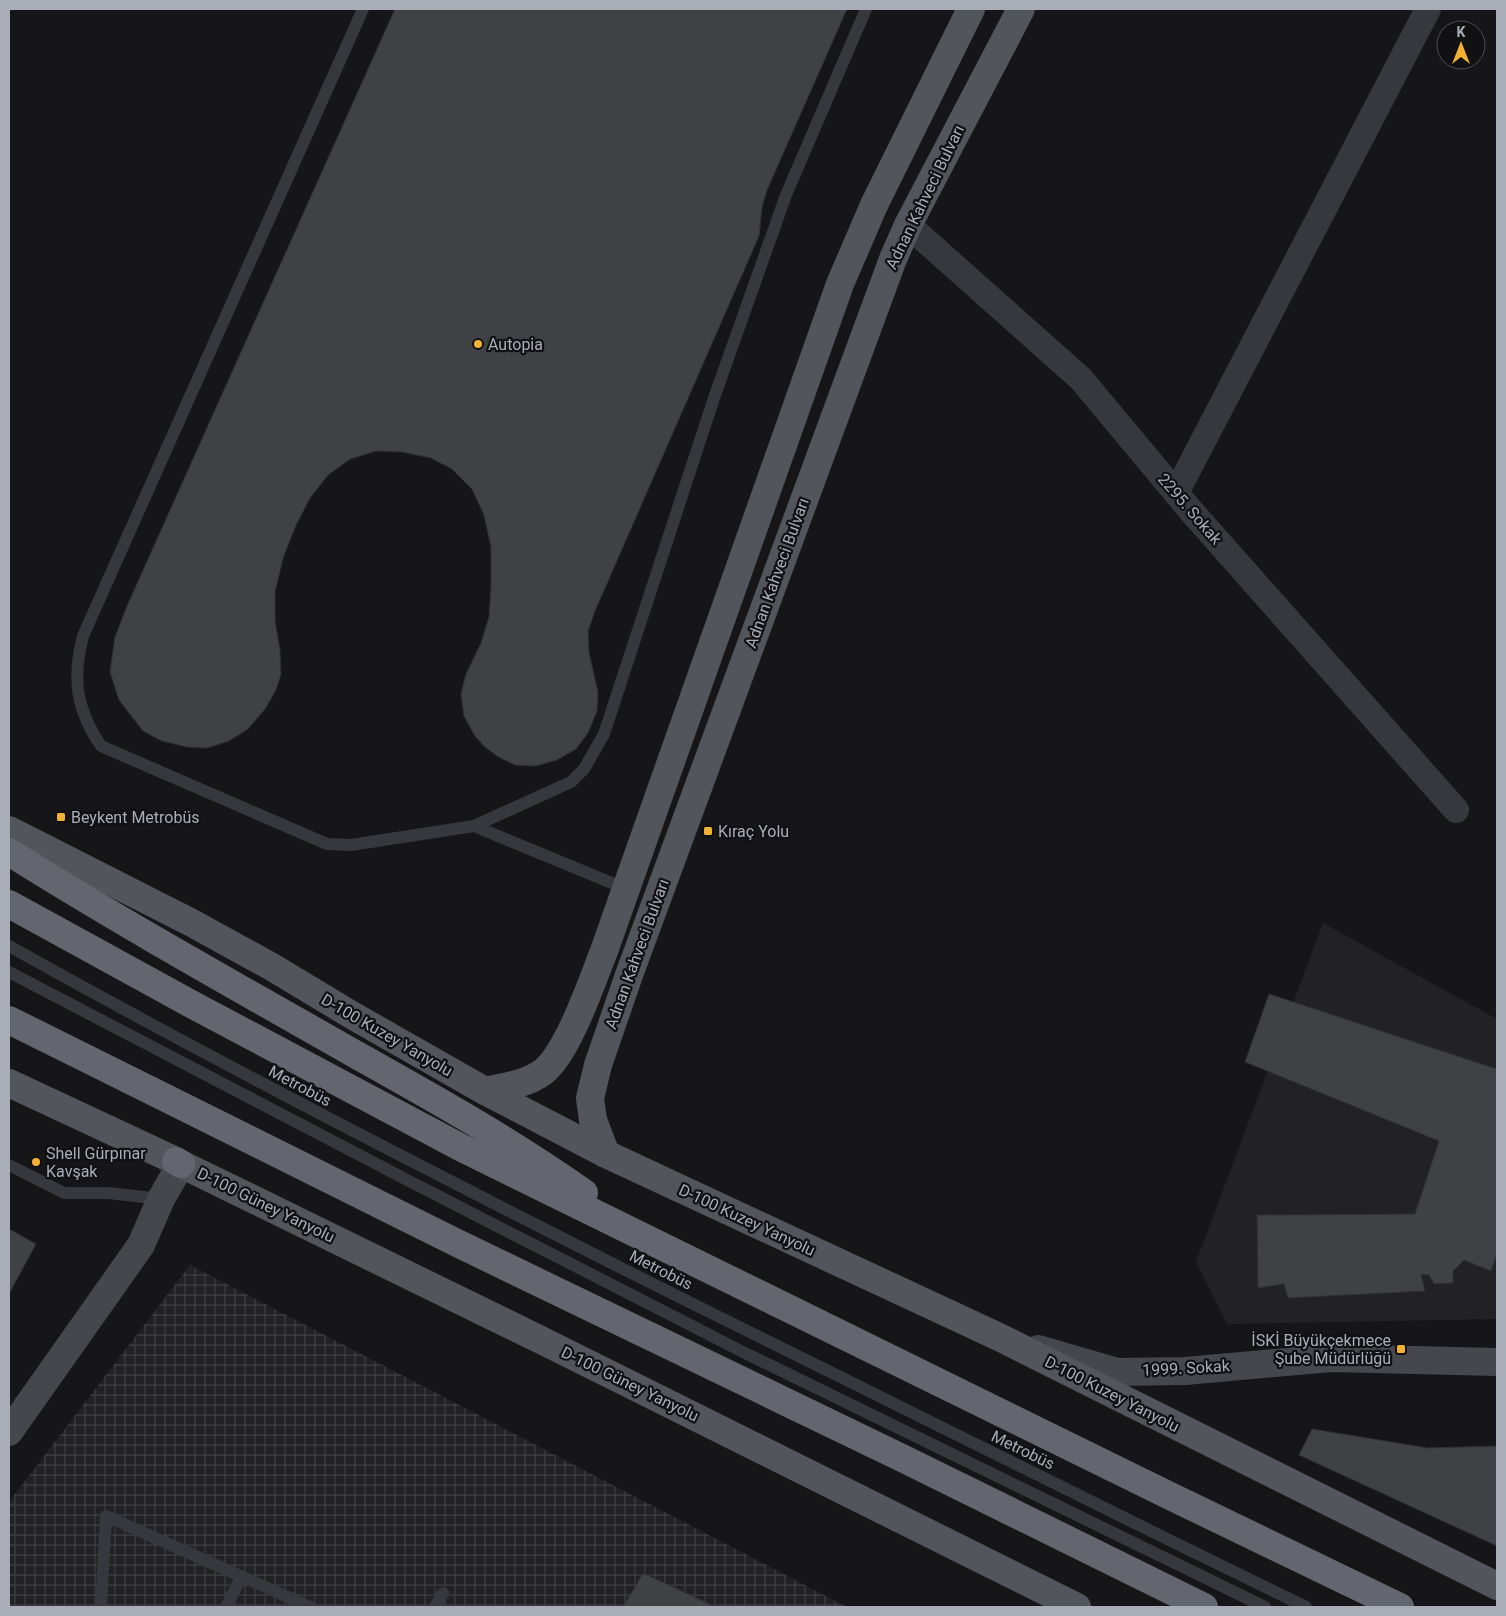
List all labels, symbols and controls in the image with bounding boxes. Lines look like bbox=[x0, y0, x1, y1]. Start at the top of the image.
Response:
north arrow bbox=[1436, 20, 1486, 70]
text: K bbox=[1457, 24, 1466, 40]
street label: Adnan Kahveci Bulvarı bbox=[882, 122, 968, 272]
place label: Autopia bbox=[488, 335, 543, 354]
marker: Autopia bbox=[472, 338, 484, 350]
street label: 2295. Sokak bbox=[1154, 470, 1227, 549]
street label: Adnan Kahveci Bulvarı bbox=[741, 495, 813, 651]
place label: Beykent Metrobüs bbox=[71, 808, 200, 827]
marker: Beykent Metrobüs bbox=[55, 811, 67, 823]
place label: Kıraç Yolu bbox=[718, 822, 789, 841]
marker: Kıraç Yolu bbox=[702, 825, 714, 837]
street label: Adnan Kahveci Bulvarı bbox=[601, 876, 673, 1032]
street label: D-100 Kuzey Yanyolu bbox=[318, 990, 456, 1080]
street label: Metrobüs bbox=[265, 1062, 335, 1110]
place label: Shell Gürpınar Kavşak bbox=[46, 1144, 146, 1181]
marker: Shell Gürpınar Kavşak bbox=[30, 1156, 42, 1168]
street label: D-100 Güney Yanyolu bbox=[194, 1164, 338, 1246]
street label: D-100 Kuzey Yanyolu bbox=[676, 1180, 818, 1260]
street label: Metrobüs bbox=[626, 1246, 696, 1294]
place label: İSKİ Büyükçekmece Şube Müdürlüğü bbox=[1251, 1331, 1391, 1368]
street label: D-100 Güney Yanyolu bbox=[558, 1343, 702, 1425]
marker: İSKİ Büyükçekmece Şube Müdürlüğü bbox=[1395, 1343, 1407, 1355]
street label: D-100 Kuzey Yanyolu bbox=[1042, 1352, 1182, 1436]
street label: 1999. Sokak bbox=[1142, 1356, 1231, 1380]
street label: Metrobüs bbox=[988, 1427, 1058, 1473]

